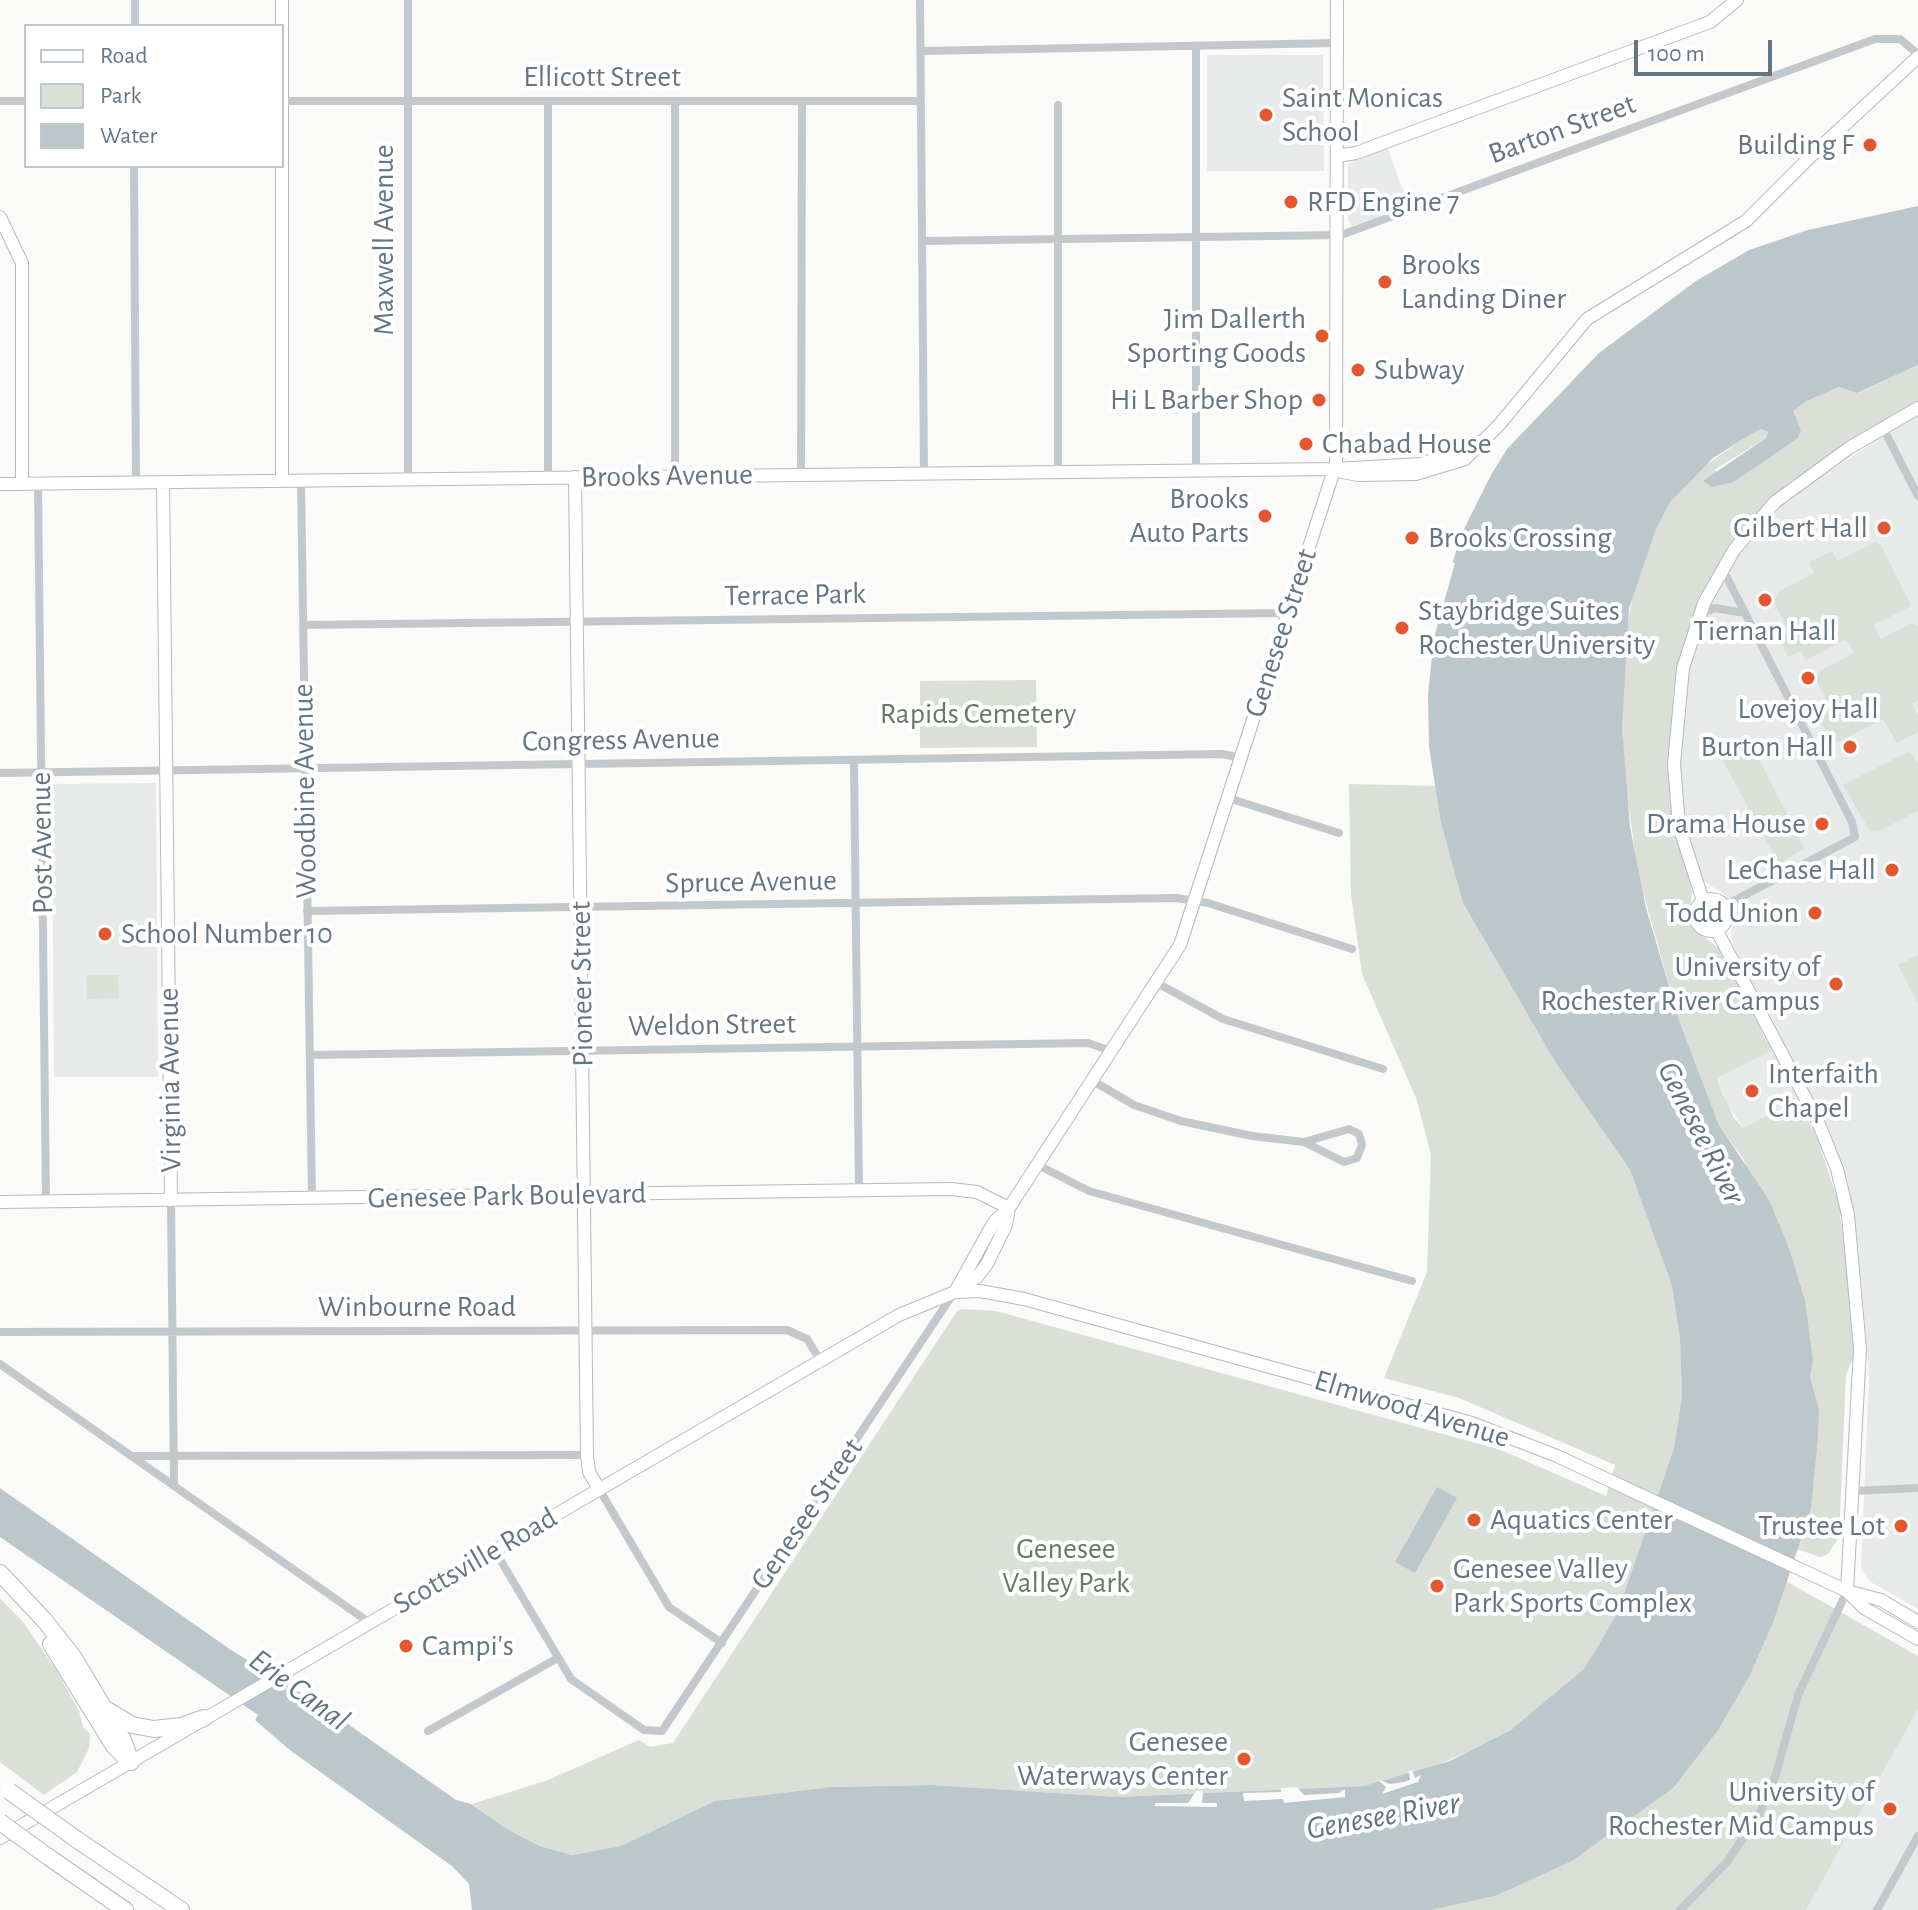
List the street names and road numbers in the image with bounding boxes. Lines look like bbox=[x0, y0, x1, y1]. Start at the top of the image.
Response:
street label: Ellicott Street bbox=[523, 59, 681, 95]
street label: Barton Street bbox=[1483, 86, 1641, 172]
street label: Maxwell Avenue bbox=[366, 144, 402, 336]
street label: Brooks Avenue bbox=[581, 457, 753, 495]
street label: Genesee Street bbox=[1237, 544, 1325, 722]
street label: Terrace Park bbox=[724, 576, 866, 614]
street label: Woodbine Avenue bbox=[285, 683, 325, 899]
street label: Congress Avenue bbox=[522, 720, 720, 760]
street label: Post Avenue bbox=[23, 772, 61, 914]
street label: Spruce Avenue bbox=[665, 863, 837, 901]
street label: Pioneer Street bbox=[563, 901, 601, 1067]
street label: Virginia Avenue bbox=[150, 987, 190, 1173]
street label: Weldon Street bbox=[628, 1006, 796, 1044]
street label: Genesee Park Boulevard bbox=[367, 1176, 647, 1216]
street label: Winbourne Road bbox=[318, 1289, 516, 1325]
street label: Elmwood Avenue bbox=[1310, 1362, 1514, 1456]
street label: Genesee Street bbox=[743, 1431, 871, 1597]
street label: Scottsville Road bbox=[387, 1500, 563, 1622]

